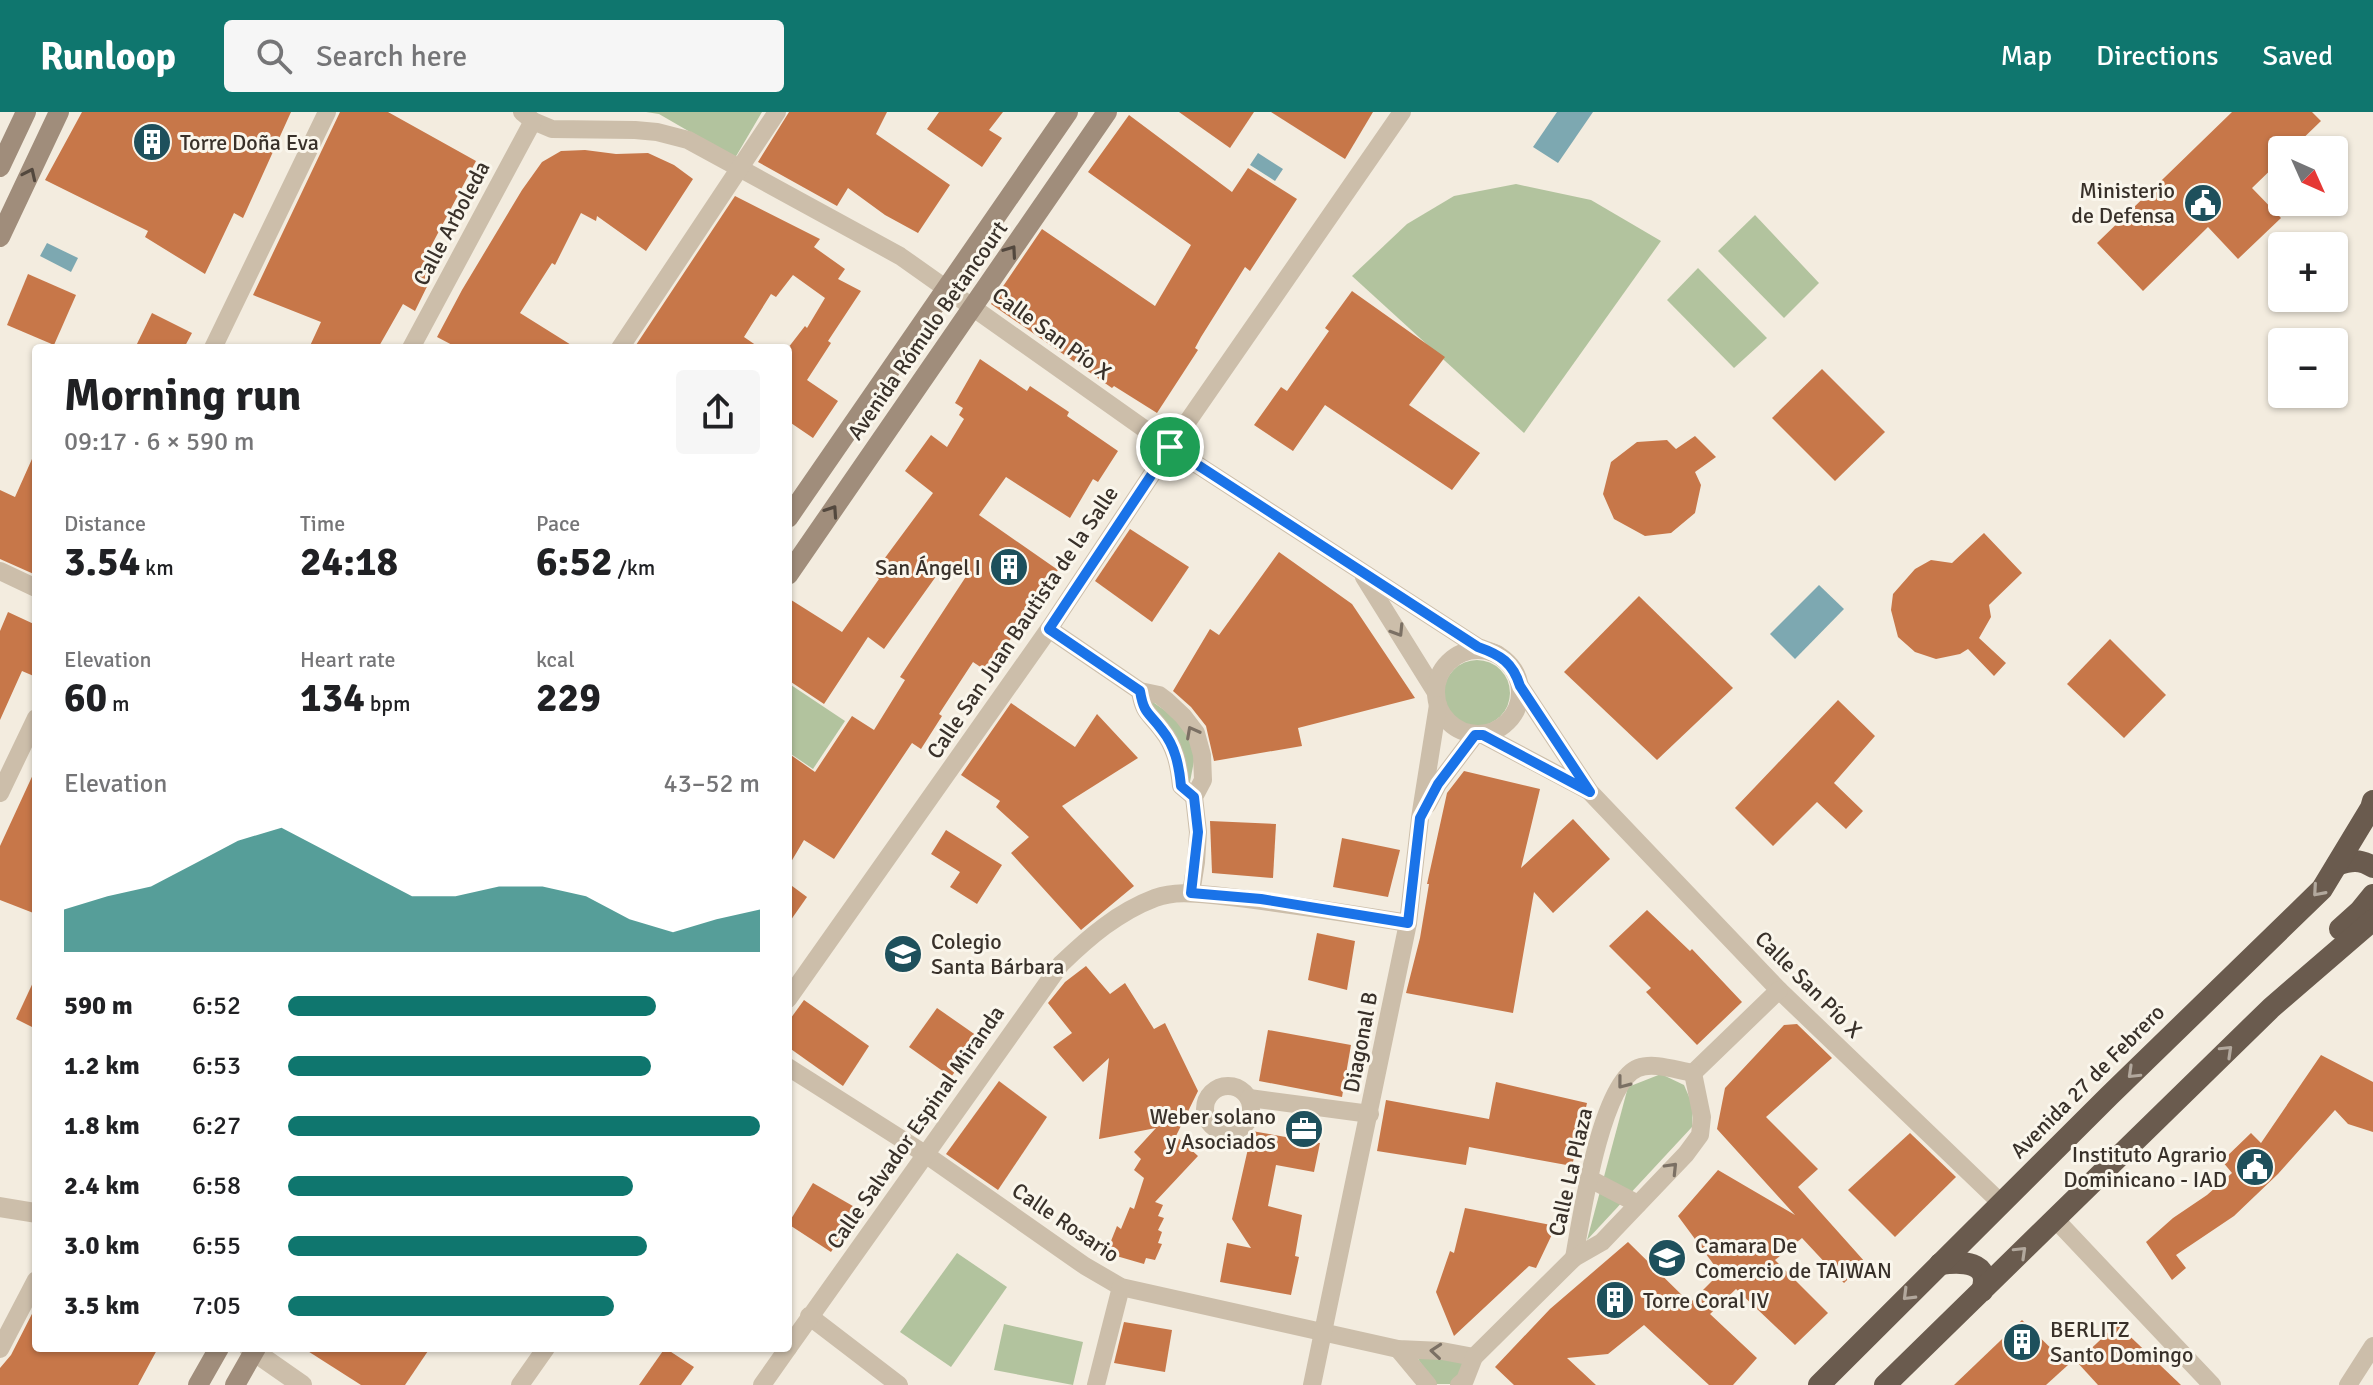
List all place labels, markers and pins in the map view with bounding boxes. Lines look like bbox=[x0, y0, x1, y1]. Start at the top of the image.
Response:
building icon: Torre Doña Eva bbox=[131, 121, 173, 163]
place label: Torre Doña Eva bbox=[180, 129, 319, 156]
place label: Ministerio de Defensa bbox=[2071, 177, 2175, 229]
public building icon: Ministerio de Defensa bbox=[2182, 182, 2224, 224]
pin bbox=[1136, 413, 1204, 481]
building icon: San Ángel I bbox=[988, 546, 1030, 588]
place label: San Ángel I bbox=[875, 554, 981, 581]
place label: Colegio Santa Bárbara bbox=[931, 928, 1064, 980]
school or university icon: Colegio Santa Bárbara bbox=[882, 933, 924, 975]
place label: Weber solano y Asociados bbox=[1149, 1103, 1276, 1155]
office icon: Weber solano y Asociados bbox=[1283, 1108, 1325, 1150]
place label: Instituto Agrario Dominicano - IAD bbox=[2063, 1141, 2227, 1193]
public building icon: Instituto Agrario Dominicano - IAD bbox=[2234, 1146, 2276, 1188]
place label: Camara De Comercio de TAIWAN bbox=[1695, 1232, 1892, 1284]
school or university icon: Camara De Comercio de TAIWAN bbox=[1646, 1237, 1688, 1279]
building icon: Torre Coral IV bbox=[1594, 1279, 1636, 1321]
place label: Torre Coral IV bbox=[1643, 1287, 1769, 1314]
place label: BERLITZ Santo Domingo bbox=[2050, 1316, 2193, 1368]
building icon: BERLITZ Santo Domingo bbox=[2001, 1321, 2043, 1363]

